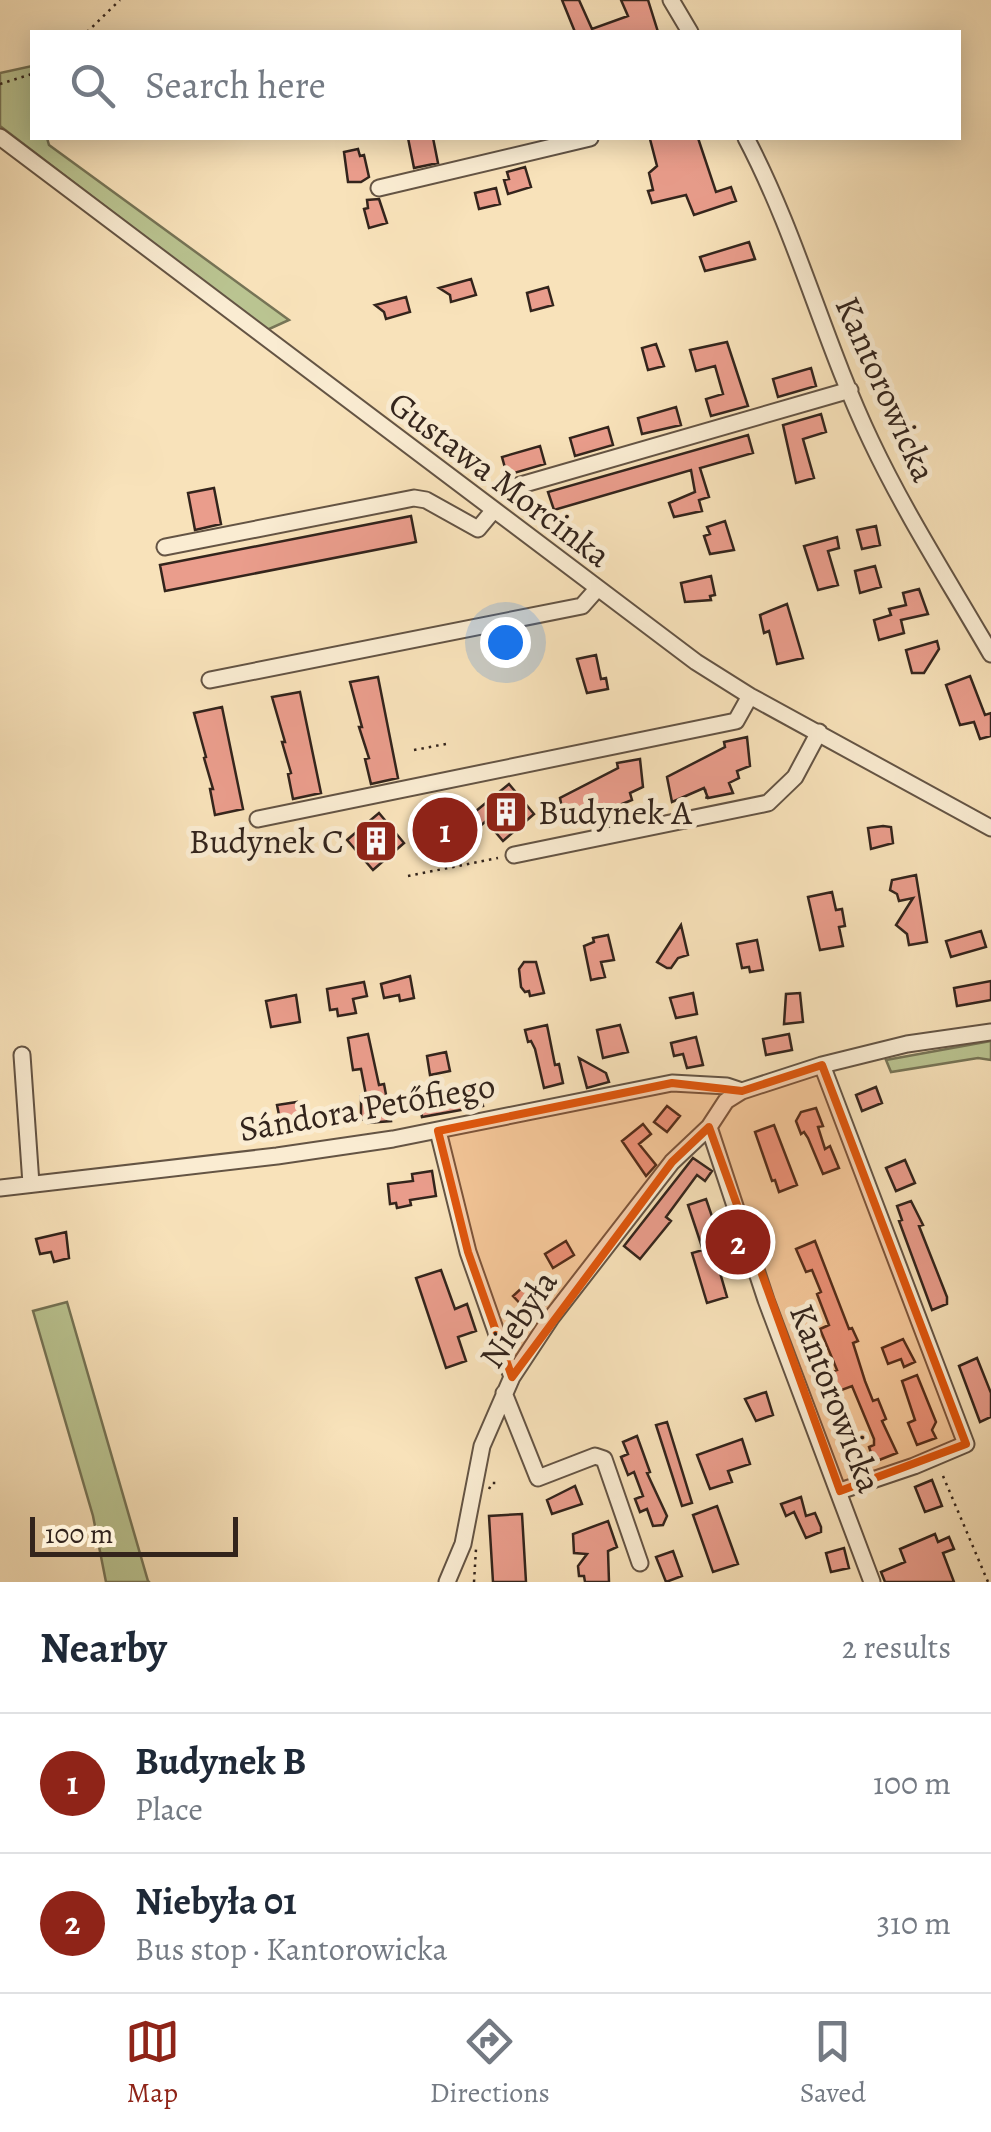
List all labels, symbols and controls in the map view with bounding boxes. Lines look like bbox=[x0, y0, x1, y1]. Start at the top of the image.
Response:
search box bbox=[30, 30, 961, 140]
icon: search bbox=[65, 58, 120, 113]
text: Search here bbox=[145, 59, 326, 111]
street label: Kantorowicka bbox=[824, 289, 949, 490]
street label: Gustawa Morcinka bbox=[379, 380, 621, 579]
your location bbox=[480, 617, 531, 668]
place label: Budynek A bbox=[538, 788, 692, 836]
building icon: Budynek A bbox=[483, 789, 529, 835]
pin: 1 bbox=[412, 792, 478, 868]
place label: Budynek C bbox=[189, 817, 344, 865]
building icon: Budynek C bbox=[353, 818, 399, 864]
street label: Sándora Petőfiego bbox=[235, 1061, 499, 1153]
pin: 2 bbox=[706, 1204, 770, 1280]
street label: Niebyła bbox=[468, 1260, 569, 1378]
street label: Kantorowicka bbox=[778, 1297, 894, 1500]
scale bar bbox=[30, 1512, 238, 1556]
text: 100 m bbox=[45, 1515, 113, 1553]
text: Nearby bbox=[40, 1619, 167, 1676]
text: 2 results bbox=[842, 1625, 951, 1669]
text: Budynek B bbox=[135, 1735, 306, 1787]
text: 1 bbox=[67, 1761, 78, 1805]
text: 100 m bbox=[873, 1761, 951, 1805]
text: Place bbox=[135, 1787, 203, 1831]
text: Niebyła 01 bbox=[135, 1875, 297, 1927]
text: 2 bbox=[65, 1901, 80, 1945]
text: 310 m bbox=[877, 1901, 951, 1945]
text: Bus stop · Kantorowicka bbox=[135, 1927, 447, 1971]
tab: Map bbox=[125, 2014, 180, 2112]
tab: Directions bbox=[430, 2014, 550, 2112]
tab: Saved bbox=[800, 2014, 866, 2112]

